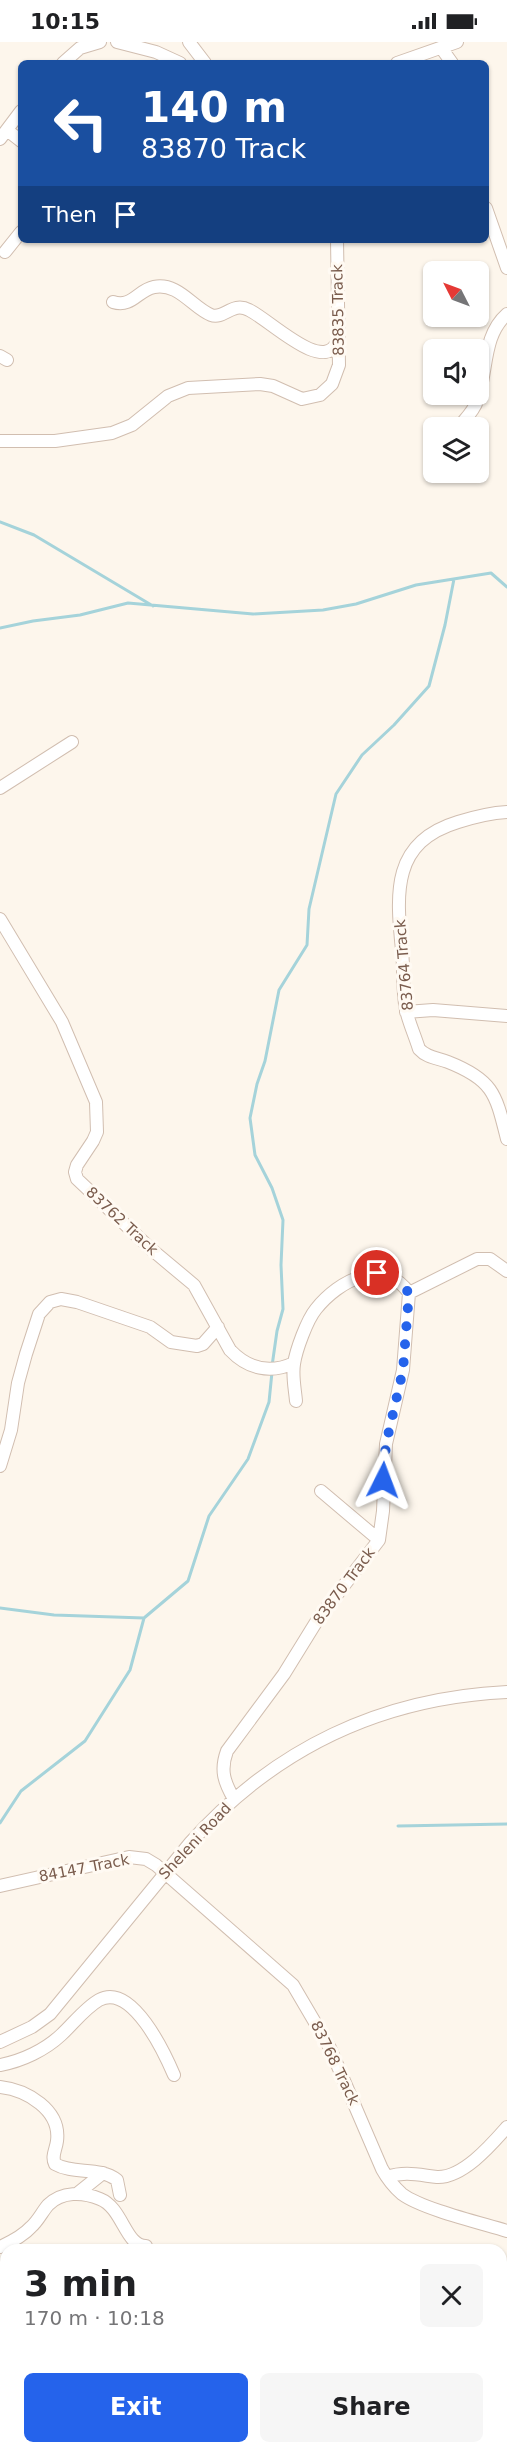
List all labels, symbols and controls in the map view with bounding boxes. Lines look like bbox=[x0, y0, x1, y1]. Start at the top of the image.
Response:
text: 10:15 bbox=[30, 9, 100, 34]
text: 140 m bbox=[141, 83, 287, 132]
icon: left bbox=[42, 84, 120, 162]
text: 83870 Track bbox=[141, 133, 306, 164]
icon: arrive bbox=[109, 198, 142, 231]
text: Then bbox=[42, 202, 97, 227]
north arrow bbox=[423, 261, 489, 327]
map controls bbox=[423, 261, 489, 483]
street label: 83835 Track bbox=[328, 264, 348, 356]
button: sound bbox=[423, 339, 489, 405]
button: layers bbox=[423, 417, 489, 483]
street label: 83764 Track bbox=[391, 918, 417, 1011]
street label: 83762 Track bbox=[82, 1183, 162, 1259]
pin bbox=[351, 1247, 402, 1298]
icon: arrive bbox=[360, 1256, 393, 1289]
position arrow bbox=[351, 1448, 415, 1512]
street label: 83870 Track bbox=[309, 1544, 379, 1628]
street label: Sheleni Road bbox=[155, 1799, 235, 1883]
street label: 84147 Track bbox=[37, 1850, 131, 1886]
street label: 83768 Track bbox=[307, 2018, 363, 2108]
text: 3 min bbox=[24, 2263, 137, 2304]
button: close bbox=[420, 2264, 483, 2327]
text: 170 m · 10:18 bbox=[24, 2306, 165, 2330]
button: Exit bbox=[24, 2373, 248, 2442]
button: Share bbox=[260, 2373, 483, 2442]

